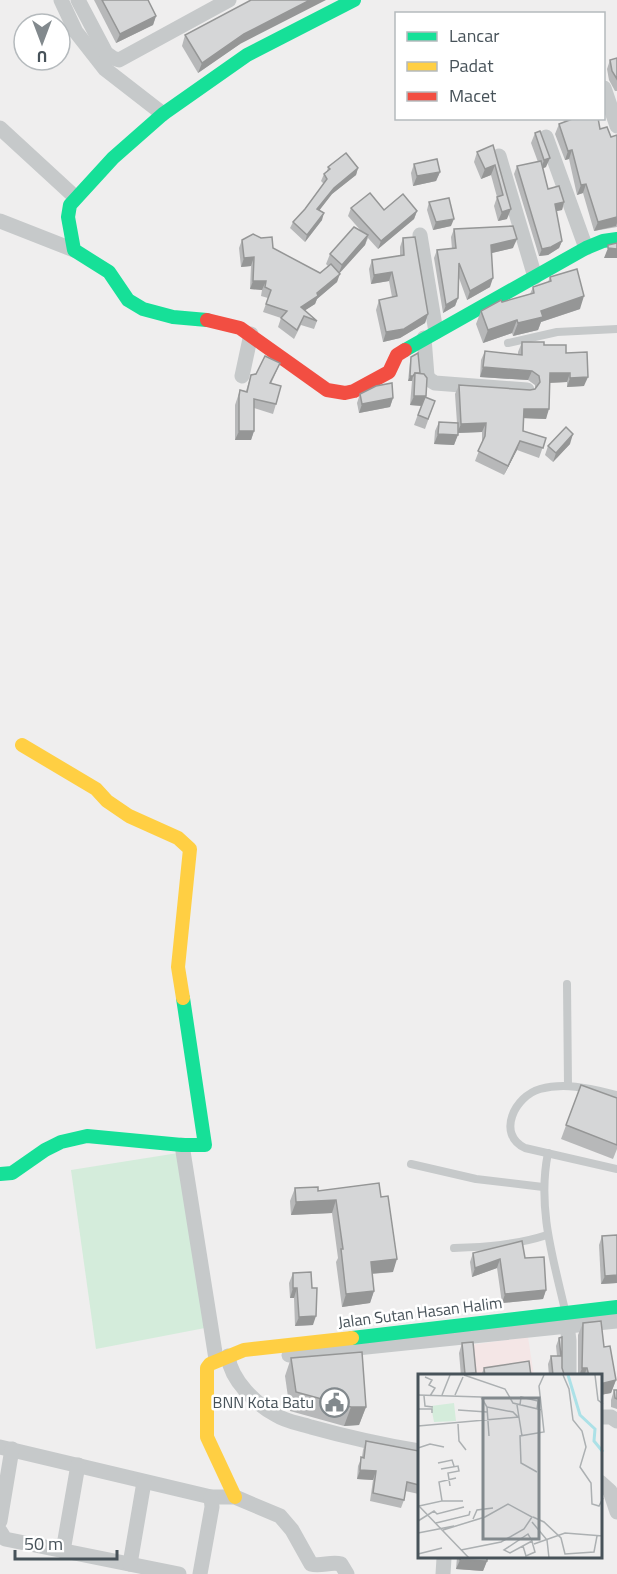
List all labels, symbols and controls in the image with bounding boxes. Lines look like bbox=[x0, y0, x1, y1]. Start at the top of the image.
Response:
north arrow bbox=[12, 12, 72, 72]
legend bbox=[395, 12, 605, 120]
text: Lancar bbox=[449, 22, 499, 49]
text: U bbox=[37, 45, 47, 69]
text: Padat bbox=[449, 52, 494, 79]
text: Macet bbox=[449, 82, 497, 109]
street label: Jalan Sutan Hasan Halim bbox=[337, 1290, 503, 1334]
inset map bbox=[418, 1374, 602, 1559]
public building icon: BNN Kota Batu bbox=[319, 1386, 351, 1418]
place label: BNN Kota Batu bbox=[213, 1390, 314, 1414]
scale bar bbox=[15, 1523, 117, 1561]
text: 50 m bbox=[24, 1530, 63, 1557]

